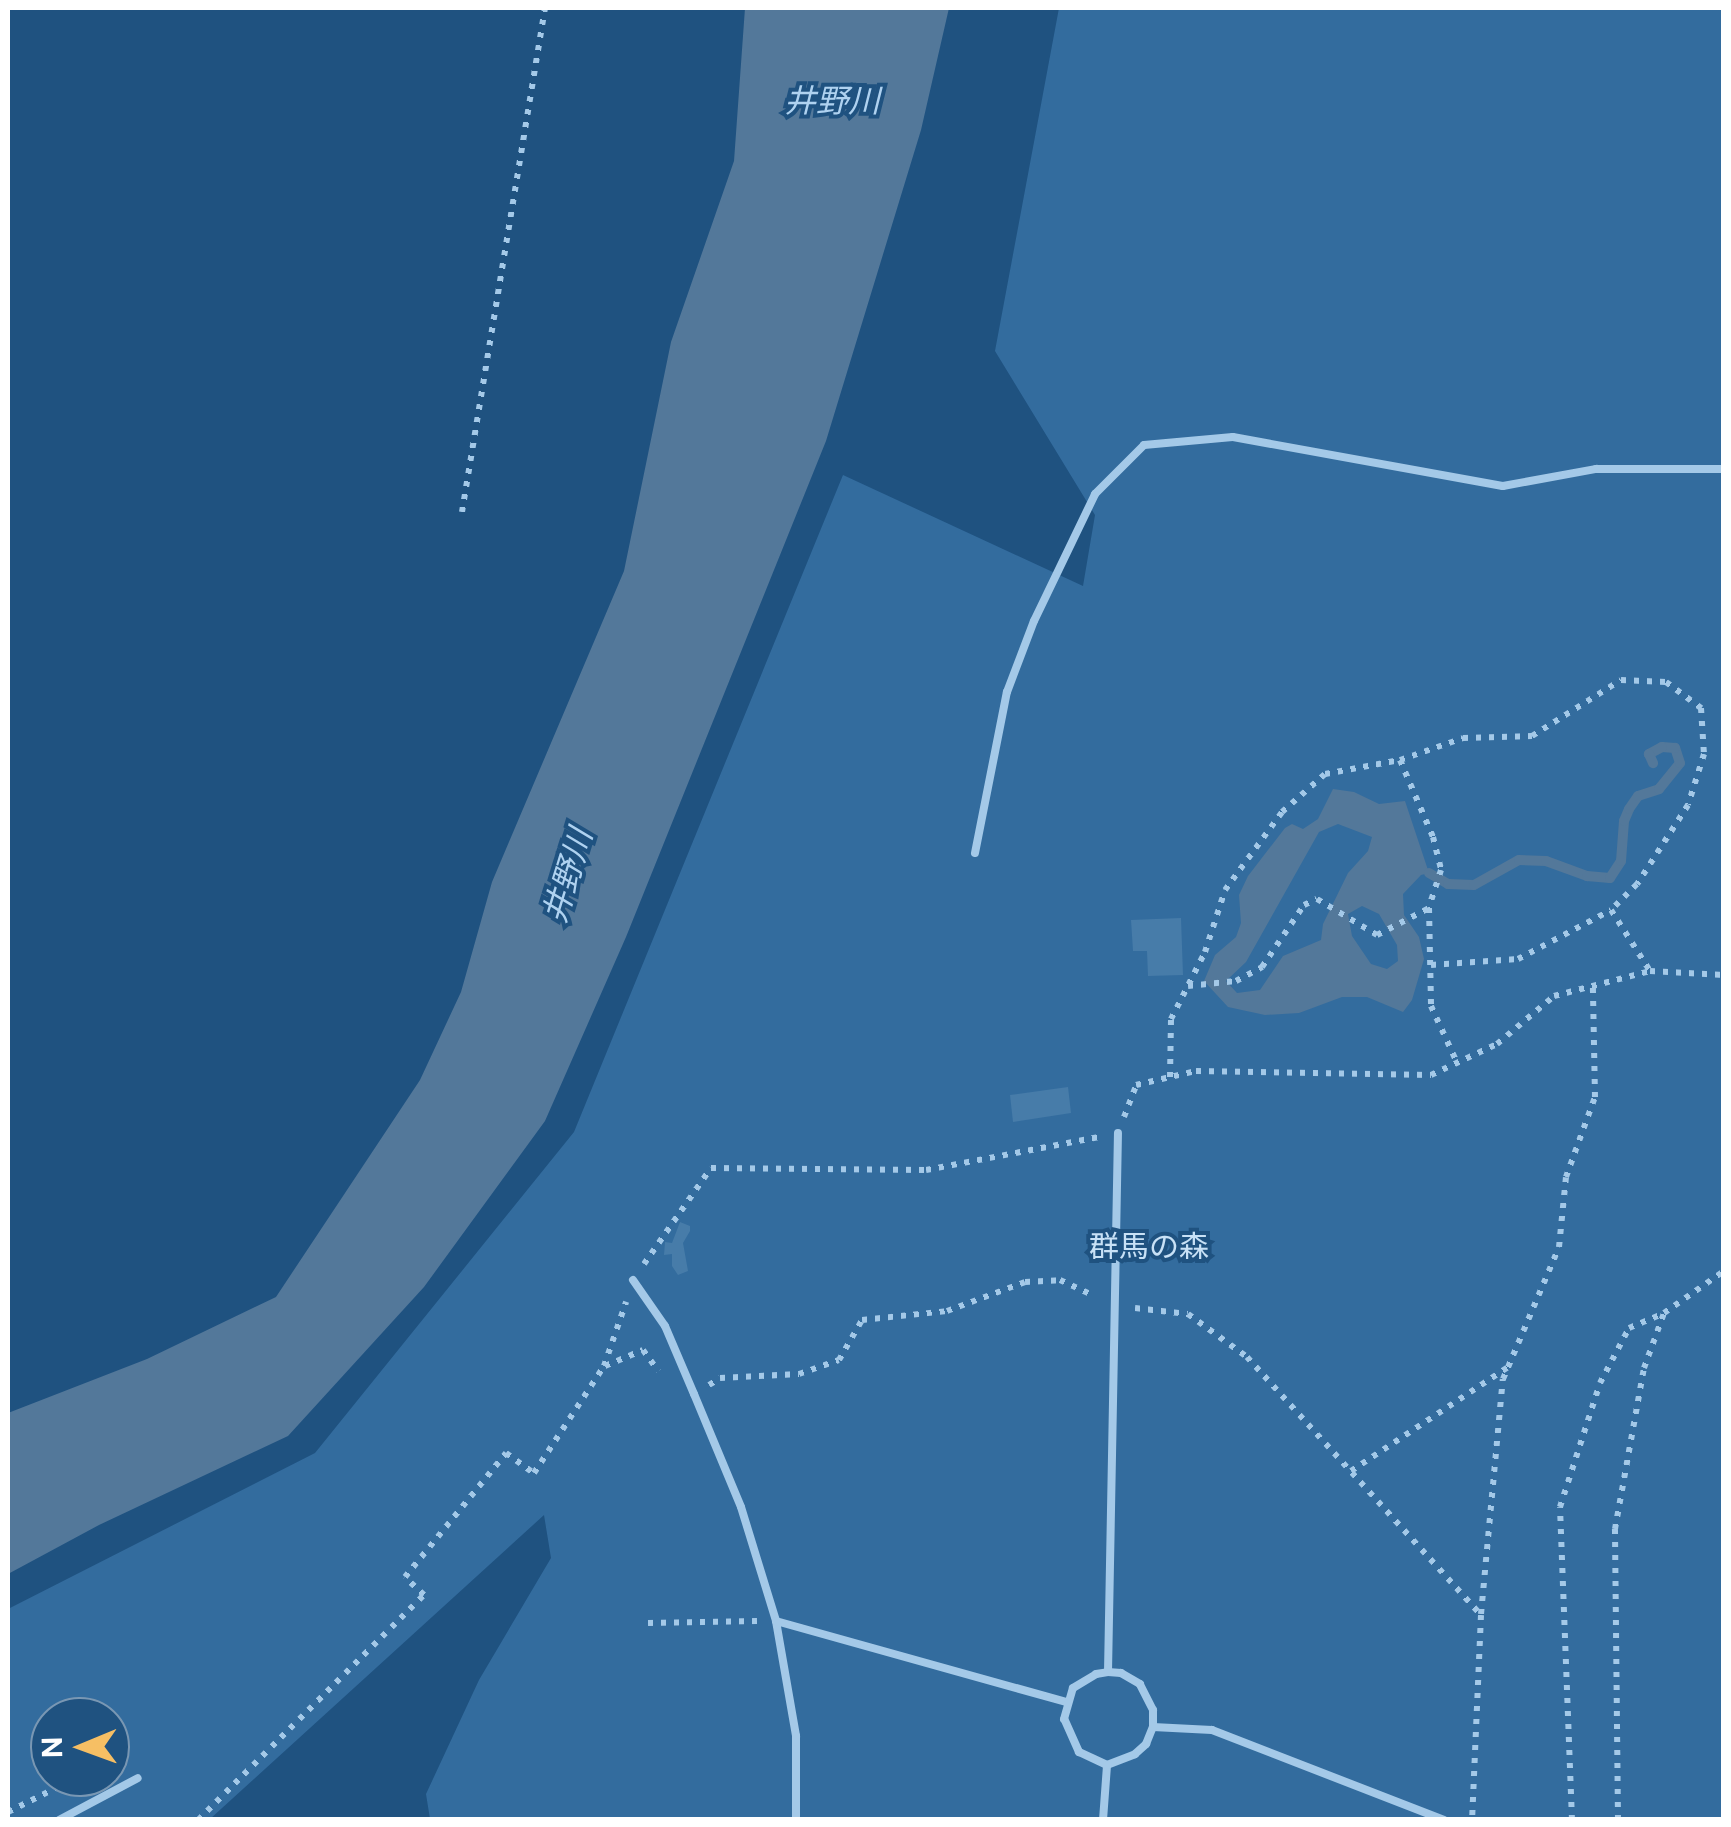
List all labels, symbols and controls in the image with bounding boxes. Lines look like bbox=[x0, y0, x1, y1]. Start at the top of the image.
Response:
water label: 井野川 bbox=[784, 82, 880, 120]
water label: 井野川 bbox=[536, 824, 600, 928]
park label: 群馬の森 bbox=[1089, 1228, 1209, 1264]
north arrow bbox=[30, 1697, 130, 1797]
text: N bbox=[35, 1736, 68, 1759]

